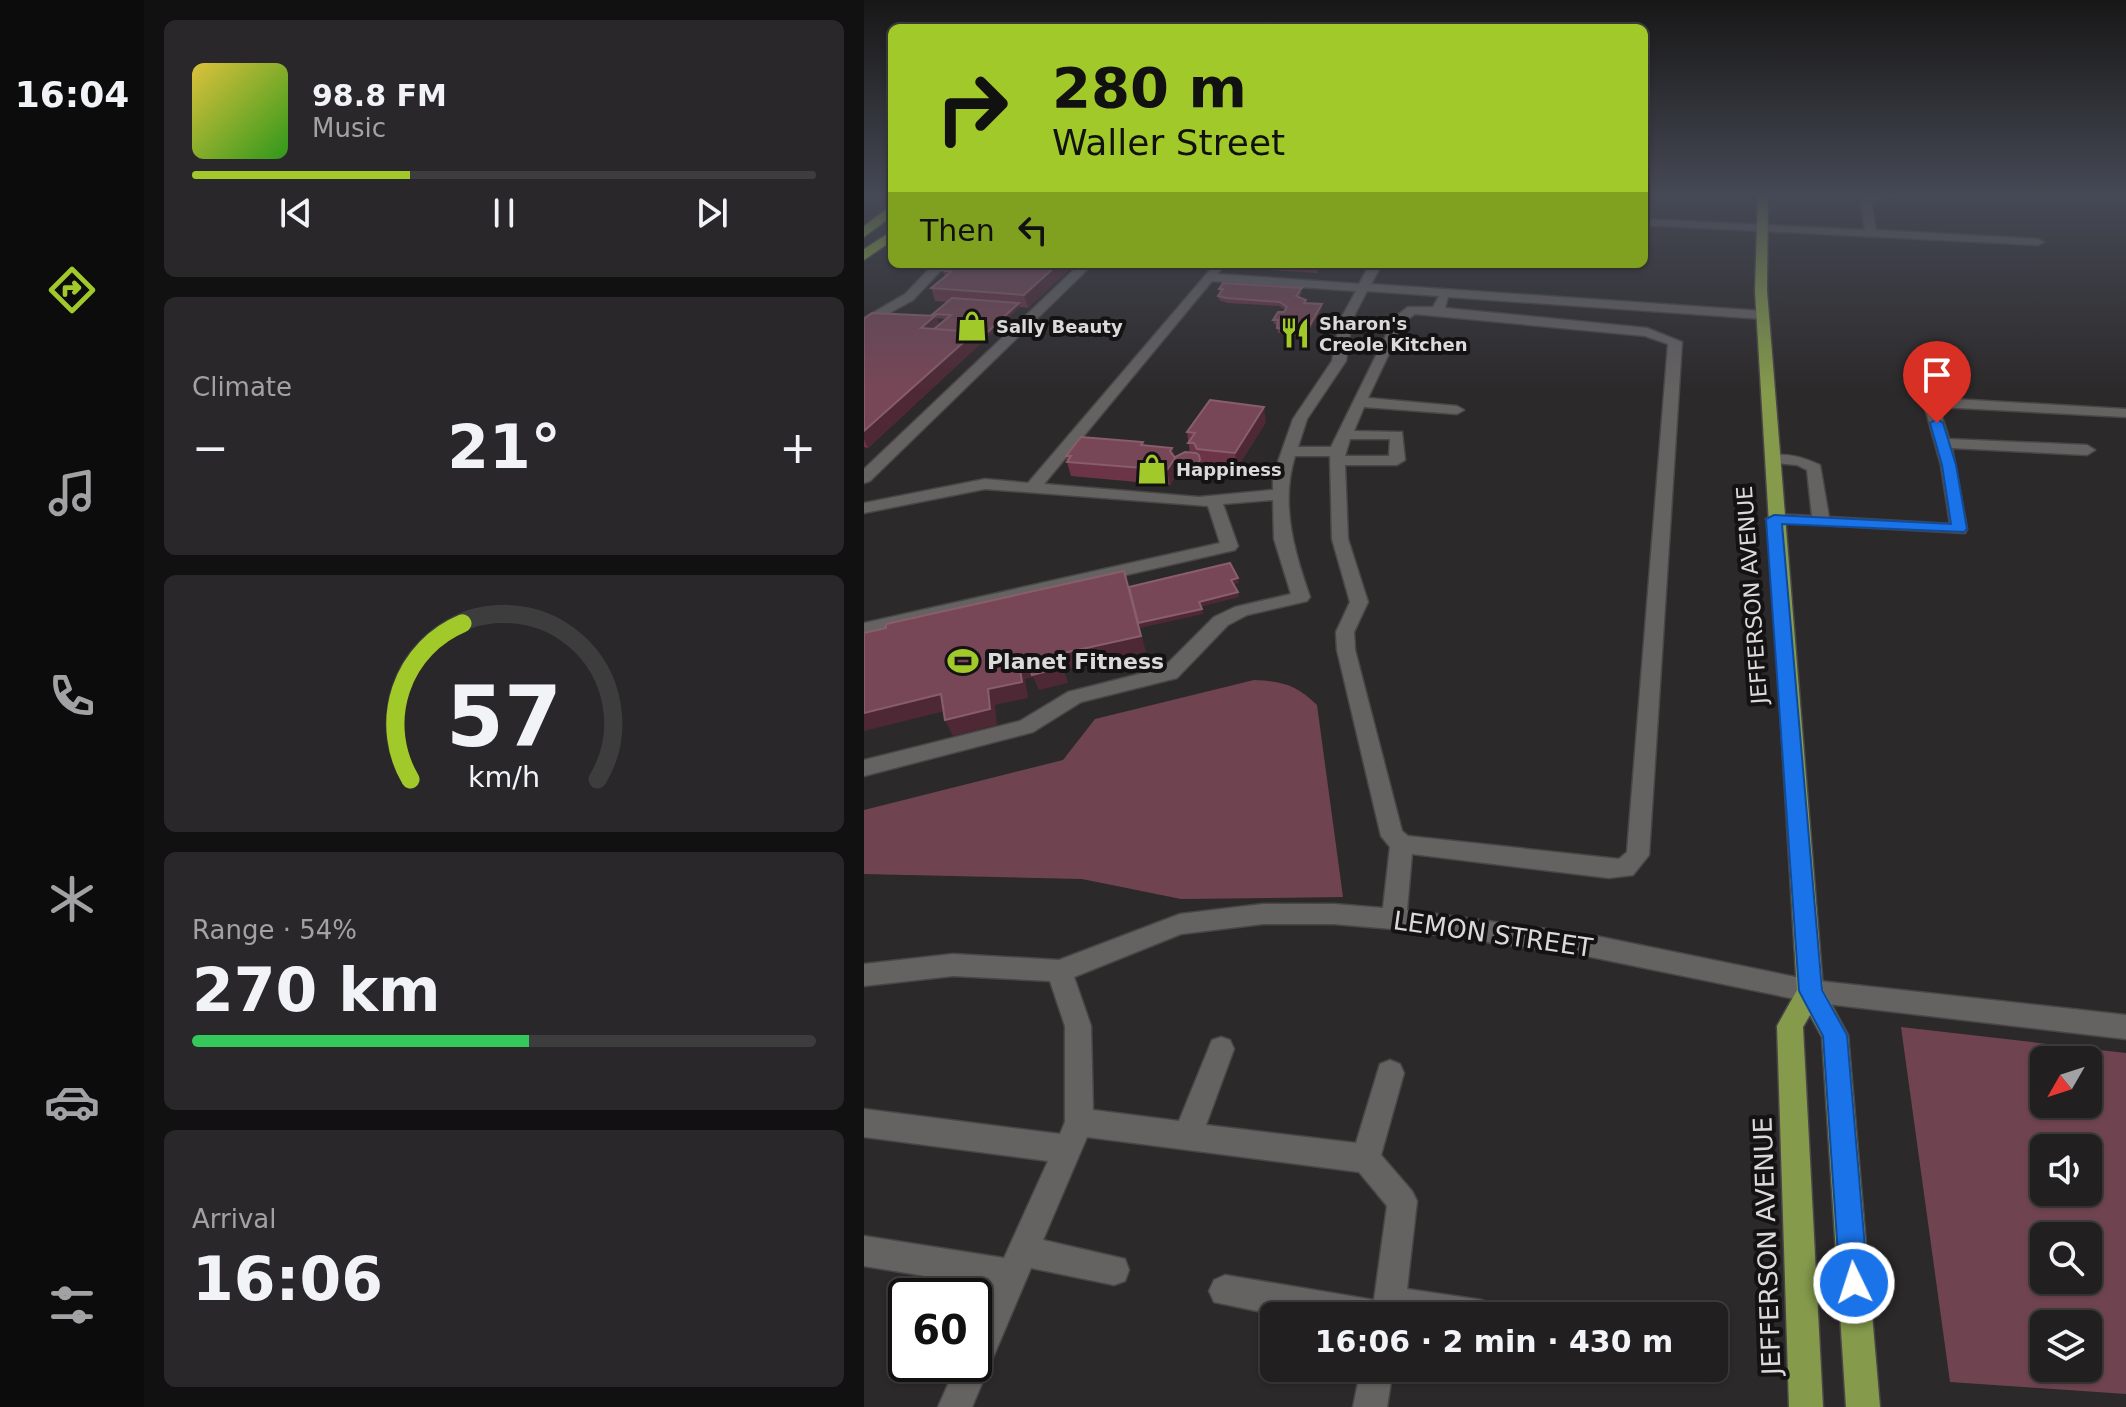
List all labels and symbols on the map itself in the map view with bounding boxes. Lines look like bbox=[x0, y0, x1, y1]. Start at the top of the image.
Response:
shop icon: Sally Beauty bbox=[955, 309, 989, 343]
place label: Sharon's Creole Kitchen bbox=[1319, 313, 1468, 355]
place label: Sally Beauty bbox=[996, 316, 1123, 337]
restaurant icon: Sharon's Creole Kitchen bbox=[1278, 316, 1312, 350]
pin bbox=[1903, 341, 1971, 423]
shop icon: Happiness bbox=[1135, 452, 1169, 486]
place label: Happiness bbox=[1176, 459, 1282, 480]
street label: JEFFERSON AVENUE bbox=[1732, 485, 1772, 707]
sports icon: Planet Fitness bbox=[946, 644, 980, 678]
place label: Planet Fitness bbox=[987, 649, 1164, 674]
street label: LEMON STREET bbox=[1392, 905, 1595, 963]
north arrow bbox=[2030, 1046, 2102, 1118]
street label: JEFFERSON AVENUE bbox=[1747, 1116, 1787, 1378]
position arrow bbox=[1812, 1241, 1896, 1325]
speed limit sign: 60 bbox=[888, 1278, 992, 1382]

